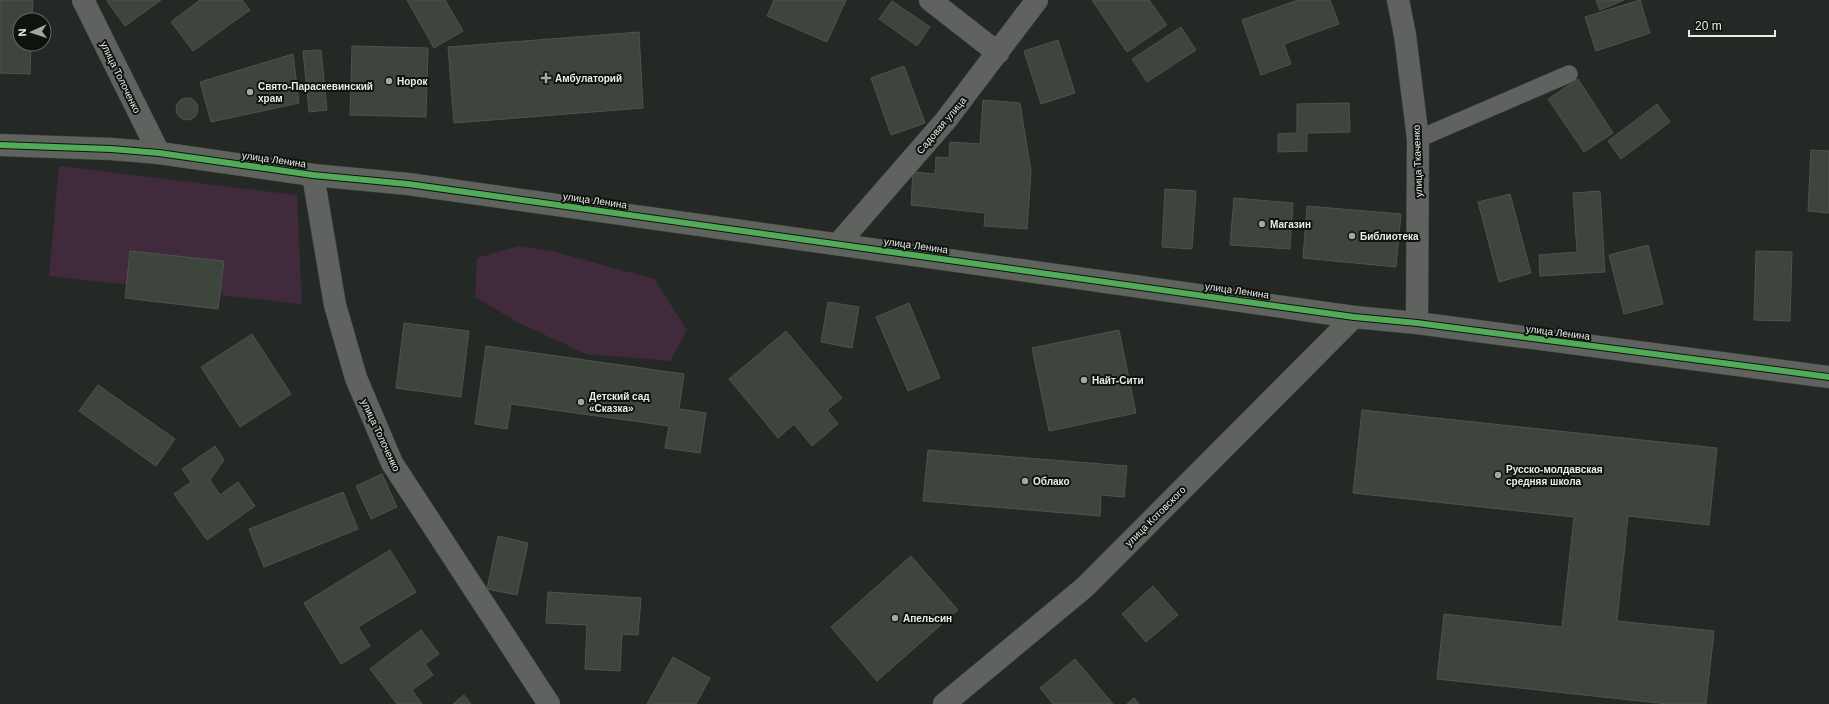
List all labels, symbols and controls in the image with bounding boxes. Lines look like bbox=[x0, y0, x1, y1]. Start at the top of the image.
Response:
north arrow bbox=[12, 12, 52, 52]
scale bar bbox=[1689, 12, 1775, 38]
text: 20 m bbox=[1695, 19, 1722, 33]
text: N bbox=[16, 28, 28, 37]
street label: улица Толоченко bbox=[98, 39, 143, 115]
marker: Амбулаторий bbox=[540, 72, 552, 84]
place label: Амбулаторий bbox=[555, 73, 622, 84]
marker: Норок bbox=[384, 76, 394, 86]
place label: Норок bbox=[397, 76, 429, 87]
place label: Свято-Параскевинский храм bbox=[258, 81, 373, 104]
marker: Свято-Параскевинский храм bbox=[245, 87, 255, 97]
street label: Садовая улица bbox=[914, 94, 969, 156]
street label: улица Ткаченко bbox=[1411, 124, 1424, 197]
street label: улица Ленина bbox=[241, 150, 307, 169]
street label: улица Ленина bbox=[562, 191, 628, 210]
marker: Магазин bbox=[1257, 219, 1267, 229]
place label: Магазин bbox=[1270, 219, 1311, 230]
marker: Библиотека bbox=[1347, 231, 1357, 241]
place label: Библиотека bbox=[1360, 231, 1419, 242]
street label: улица Ленина bbox=[883, 236, 949, 255]
street label: улица Ленина bbox=[1204, 281, 1270, 300]
street label: улица Ленина bbox=[1525, 323, 1591, 342]
marker: Найт-Сити bbox=[1079, 375, 1089, 385]
place label: Найт-Сити bbox=[1092, 375, 1144, 386]
place label: Детский сад «Сказка» bbox=[589, 391, 650, 414]
street label: улица Толоченко bbox=[359, 397, 402, 474]
marker: Детский сад «Сказка» bbox=[576, 397, 586, 407]
place label: Русско-молдавская средняя школа bbox=[1506, 464, 1603, 487]
marker: Русско-молдавская средняя школа bbox=[1493, 470, 1503, 480]
marker: Облако bbox=[1020, 476, 1030, 486]
place label: Облако bbox=[1033, 476, 1070, 487]
street label: улица Котовского bbox=[1123, 484, 1188, 549]
marker: Апельсин bbox=[890, 613, 900, 623]
place label: Апельсин bbox=[903, 613, 952, 624]

